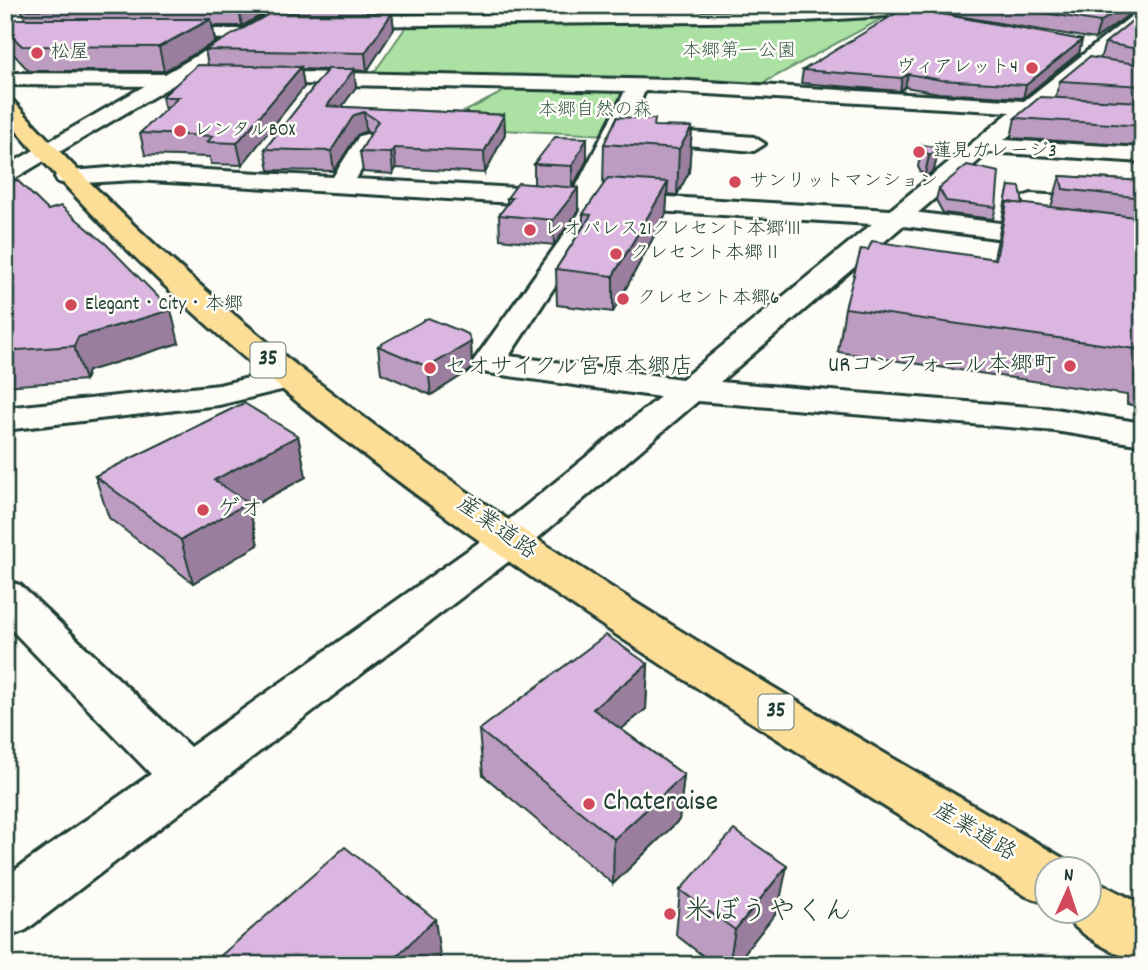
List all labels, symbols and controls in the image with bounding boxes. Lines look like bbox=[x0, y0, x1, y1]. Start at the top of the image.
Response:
park label: 本郷第一公園 bbox=[682, 39, 796, 66]
place label: 松屋 bbox=[51, 40, 89, 67]
marker: 松屋 bbox=[29, 45, 45, 61]
place label: ヴィアレット4 bbox=[896, 55, 1018, 82]
marker: ヴィアレット4 bbox=[1024, 60, 1040, 76]
park label: 本郷自然の森 bbox=[538, 98, 652, 125]
place label: レンタルBOX bbox=[194, 118, 296, 145]
marker: レンタルBOX bbox=[172, 123, 188, 139]
place label: 蓮見ガレージ3 bbox=[933, 139, 1057, 166]
marker: 蓮見ガレージ3 bbox=[911, 144, 927, 160]
place label: サンリットマンション bbox=[749, 169, 938, 196]
marker: サンリットマンション bbox=[727, 174, 743, 190]
place label: レオパレス21クレセント本郷Ⅲ bbox=[544, 217, 803, 244]
marker: レオパレス21クレセント本郷Ⅲ bbox=[522, 222, 538, 238]
place label: クレセント本郷Ⅱ bbox=[630, 241, 782, 268]
marker: クレセント本郷Ⅱ bbox=[608, 246, 624, 262]
place label: クレセント本郷6 bbox=[637, 286, 779, 313]
marker: クレセント本郷6 bbox=[615, 291, 631, 307]
place label: Elegant・City・本郷 bbox=[85, 292, 243, 319]
marker: Elegant・City・本郷 bbox=[63, 297, 79, 313]
road number: 35 bbox=[250, 342, 286, 378]
place label: URコンフォール本郷町 bbox=[828, 350, 1056, 383]
place label: セオサイクル宮原本郷店 bbox=[444, 352, 693, 385]
marker: URコンフォール本郷町 bbox=[1062, 358, 1078, 374]
marker: セオサイクル宮原本郷店 bbox=[422, 360, 438, 376]
street label: 産業道路 bbox=[449, 489, 543, 569]
place label: ゲオ bbox=[217, 494, 263, 527]
marker: ゲオ bbox=[195, 502, 211, 518]
road number: 35 bbox=[758, 694, 794, 730]
place label: Chateraise bbox=[603, 784, 718, 824]
street label: 産業道路 bbox=[926, 795, 1022, 871]
marker: Chateraise bbox=[581, 796, 597, 812]
north arrow bbox=[1032, 855, 1102, 925]
text: N bbox=[1063, 863, 1074, 890]
place label: 米ぼうやくん bbox=[684, 894, 852, 934]
marker: 米ぼうやくん bbox=[662, 906, 678, 922]

